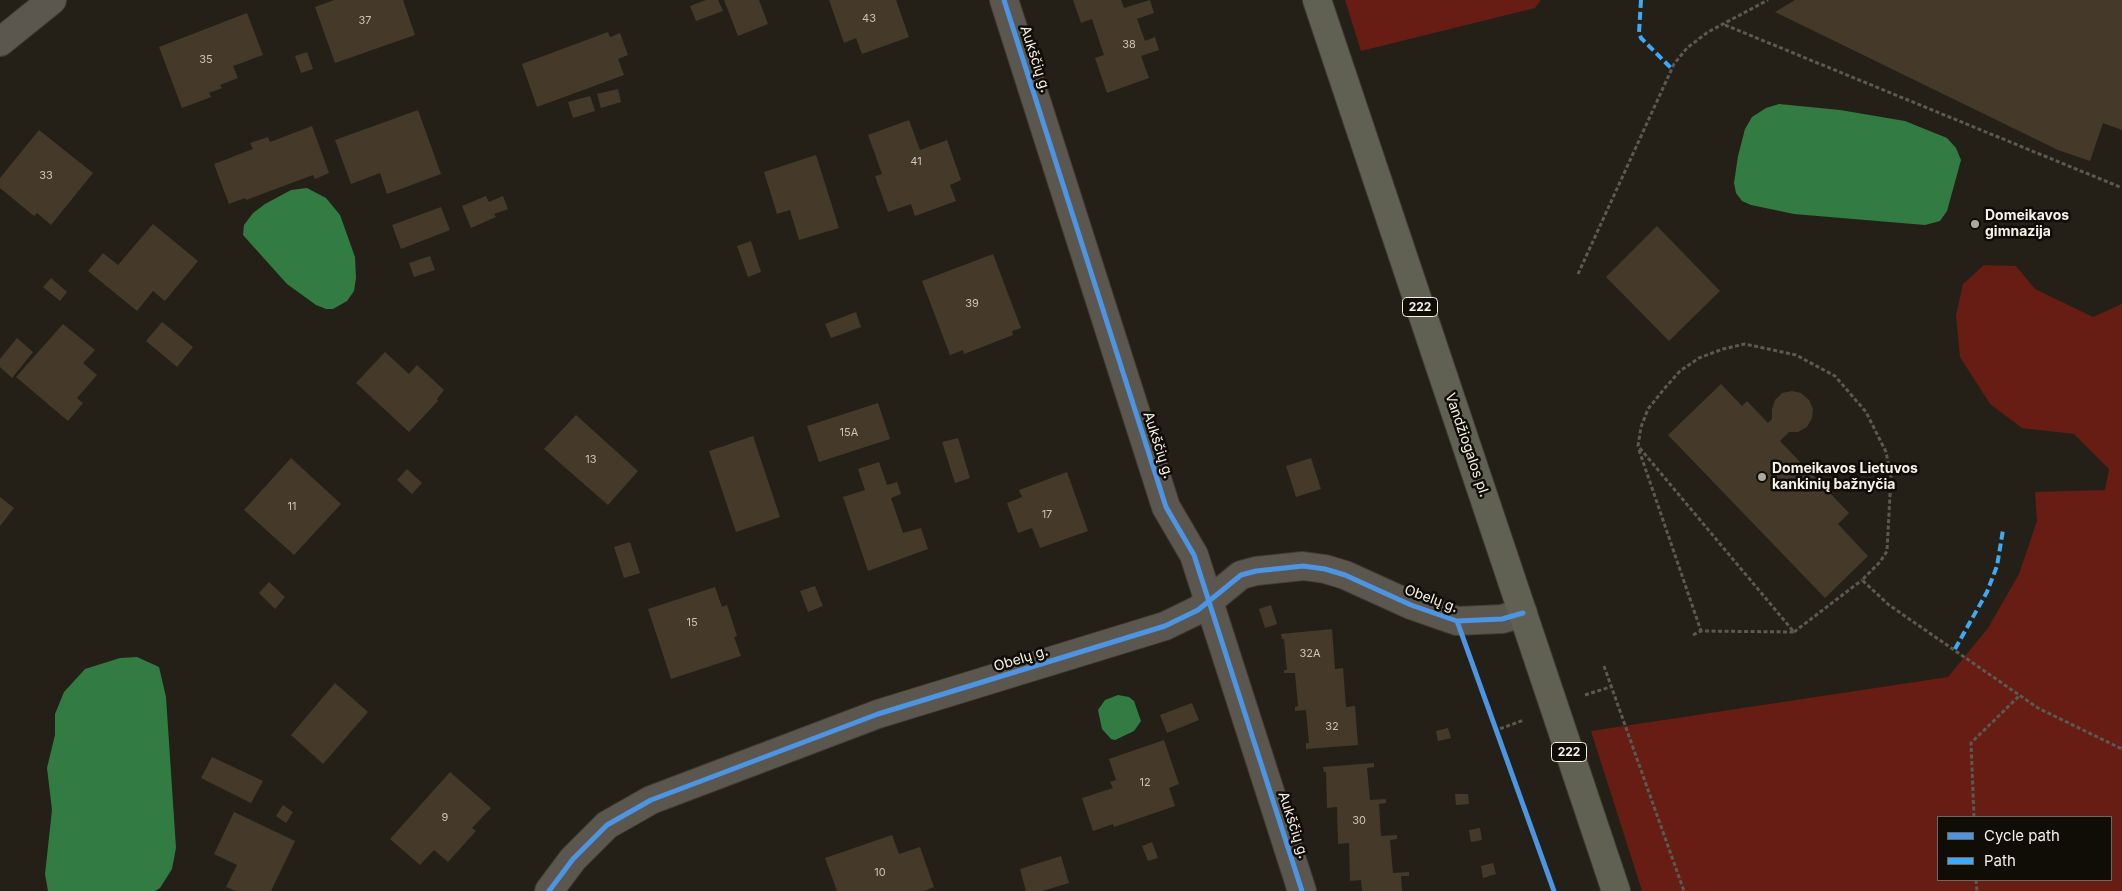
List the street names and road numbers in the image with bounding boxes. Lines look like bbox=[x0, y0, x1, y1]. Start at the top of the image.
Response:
street label: Aukščių g. bbox=[1016, 23, 1054, 95]
road number: 222 bbox=[1402, 298, 1438, 316]
street label: Vandžiogalos pl. bbox=[1441, 391, 1493, 499]
street label: Aukščių g. bbox=[1139, 409, 1177, 481]
street label: Obelų g. bbox=[1402, 582, 1460, 616]
street label: Obelų g. bbox=[992, 643, 1050, 675]
road number: 222 bbox=[1552, 742, 1586, 762]
street label: Aukščių g. bbox=[1274, 789, 1312, 861]

